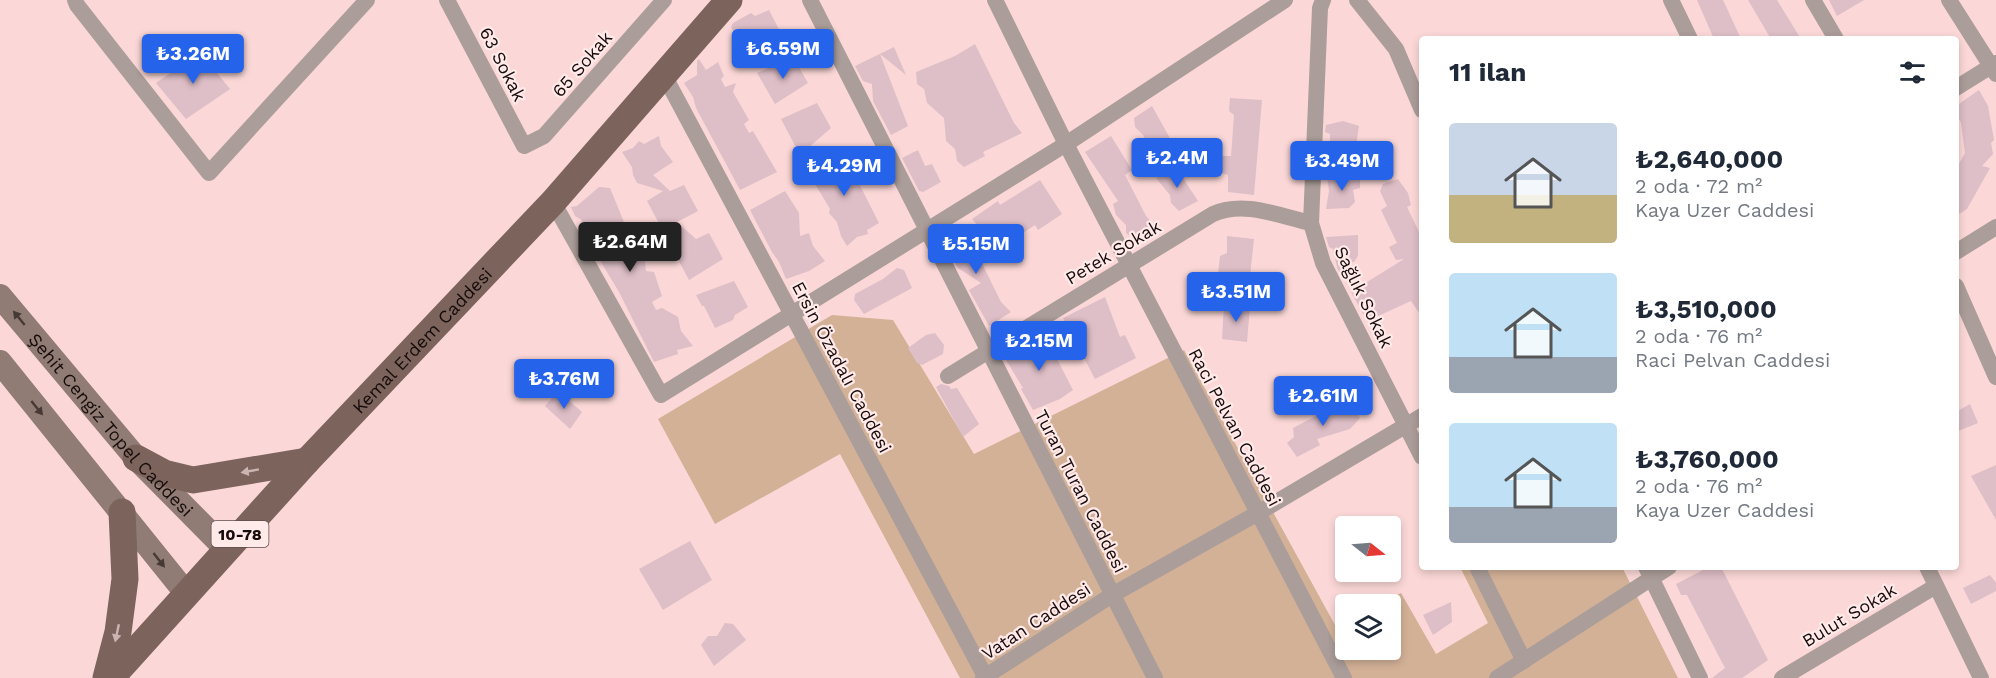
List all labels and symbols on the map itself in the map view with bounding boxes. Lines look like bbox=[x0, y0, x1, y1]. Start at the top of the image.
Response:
street label: 63 Sokak bbox=[475, 23, 531, 105]
street label: 65 Sokak bbox=[548, 27, 616, 101]
pin: ₺6.59M bbox=[734, 29, 832, 80]
pin: ₺3.26M bbox=[144, 34, 242, 85]
pin: ₺2.4M bbox=[1135, 138, 1219, 189]
pin: ₺3.49M bbox=[1293, 141, 1391, 192]
pin: ₺4.29M bbox=[795, 146, 893, 197]
street label: Petek Sokak bbox=[1061, 215, 1165, 289]
pin: ₺2.64M bbox=[581, 222, 679, 273]
pin: ₺5.15M bbox=[927, 224, 1025, 275]
street label: Sağlık Sokak bbox=[1330, 243, 1398, 351]
street label: Kemal Erdem Caddesi bbox=[348, 263, 496, 417]
pin: ₺3.51M bbox=[1187, 272, 1285, 323]
street label: Ersin Özadalı Caddesi bbox=[788, 278, 896, 456]
one-way arrow bbox=[13, 311, 25, 326]
pin: ₺2.15M bbox=[990, 321, 1088, 372]
street label: Şehit Cengiz Topel Caddesi bbox=[25, 329, 198, 520]
street label: Raci Pelvan Caddesi bbox=[1184, 344, 1286, 510]
pin: ₺3.76M bbox=[515, 359, 613, 410]
pin: ₺2.61M bbox=[1274, 376, 1372, 427]
one-way arrow bbox=[30, 400, 43, 416]
street label: Turan Turan Caddesi bbox=[1031, 406, 1131, 576]
one-way arrow bbox=[240, 467, 259, 476]
north arrow bbox=[1335, 516, 1401, 582]
road number: 10-78 bbox=[212, 521, 268, 547]
one-way arrow bbox=[153, 552, 165, 567]
street label: Vatan Caddesi bbox=[978, 578, 1094, 664]
street label: Bulut Sokak bbox=[1798, 579, 1900, 651]
one-way arrow bbox=[112, 624, 122, 642]

